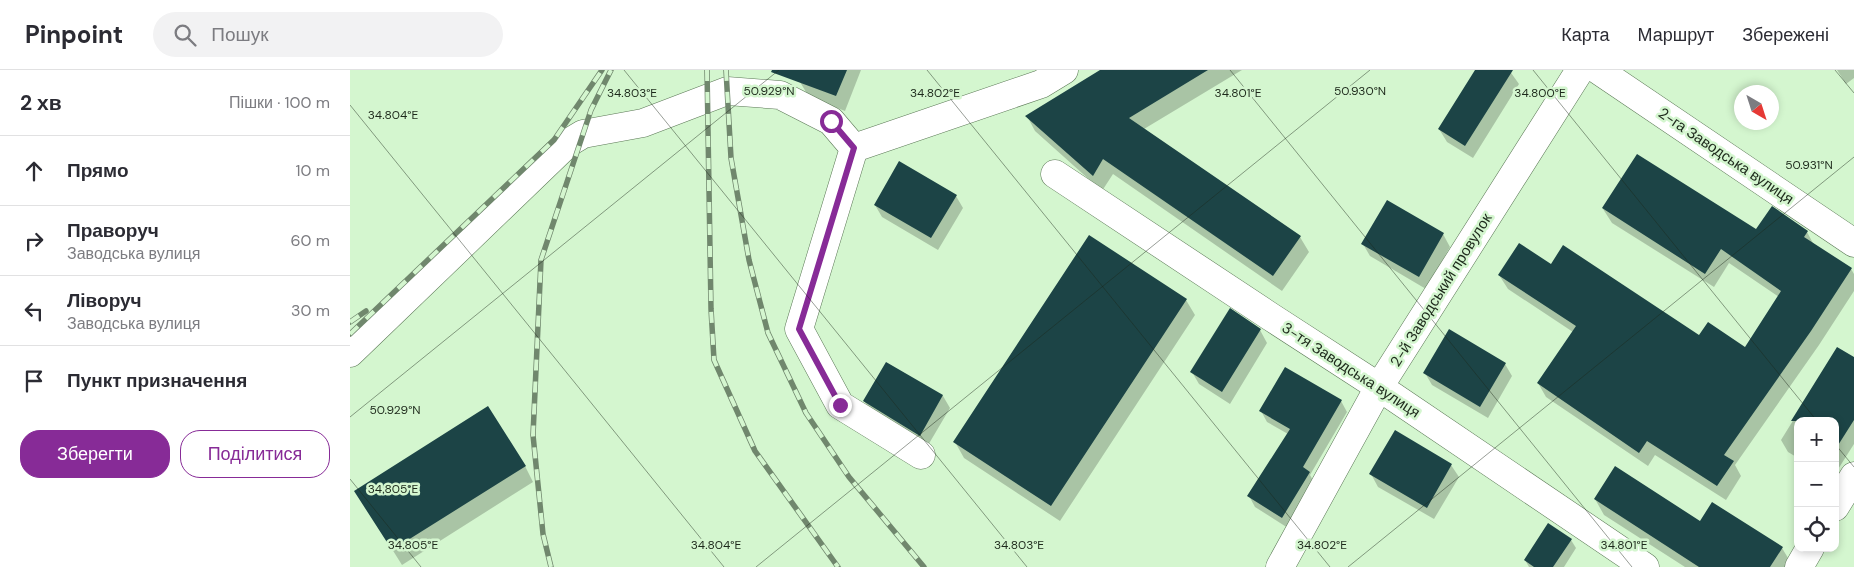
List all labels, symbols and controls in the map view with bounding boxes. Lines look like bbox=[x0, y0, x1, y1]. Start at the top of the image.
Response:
search box bbox=[153, 12, 503, 57]
text: Pinpoint bbox=[25, 19, 123, 50]
icon: search bbox=[171, 21, 199, 49]
text: Пошук bbox=[211, 22, 269, 47]
text: Карта bbox=[1561, 23, 1609, 47]
text: Маршрут bbox=[1637, 23, 1714, 47]
text: Збережені bbox=[1742, 23, 1829, 47]
text: 50.929°N bbox=[743, 83, 795, 99]
text: 50.930°N bbox=[1334, 83, 1386, 99]
text: 34.803°E bbox=[607, 85, 657, 101]
text: 34.802°E bbox=[910, 85, 960, 101]
text: 34.801°E bbox=[1215, 85, 1262, 101]
text: 34.800°E bbox=[1514, 85, 1566, 101]
north arrow bbox=[1734, 85, 1779, 130]
text: 2 хв bbox=[20, 89, 62, 117]
text: Пішки · 100 m bbox=[229, 92, 330, 113]
street label: 2-га Заводська вулиця bbox=[1654, 103, 1798, 209]
text: 34.804°E bbox=[368, 107, 418, 123]
route start bbox=[820, 110, 843, 133]
icon: ahead bbox=[20, 157, 48, 185]
text: 50.931°N bbox=[1785, 157, 1833, 173]
text: Прямо bbox=[67, 158, 129, 183]
text: 10 m bbox=[296, 160, 330, 181]
street label: 2-й Заводський провулок bbox=[1386, 209, 1497, 370]
text: Праворуч bbox=[67, 218, 159, 243]
icon: right bbox=[20, 227, 48, 255]
text: 60 m bbox=[290, 230, 330, 251]
text: Заводська вулиця bbox=[67, 243, 201, 264]
text: Ліворуч bbox=[67, 288, 142, 313]
icon: left bbox=[20, 297, 48, 325]
text: 30 m bbox=[291, 300, 330, 321]
text: Заводська вулиця bbox=[67, 313, 201, 334]
street label: 3-тя Заводська вулиця bbox=[1278, 318, 1424, 422]
icon: arrive bbox=[20, 367, 48, 395]
text: Пункт призначення bbox=[67, 368, 247, 393]
route end bbox=[829, 394, 852, 417]
text: 50.929°N bbox=[369, 402, 421, 418]
map controls bbox=[1794, 417, 1839, 552]
button: + bbox=[1794, 417, 1839, 462]
button: Зберегти bbox=[20, 430, 170, 478]
button: Поділитися bbox=[180, 430, 330, 478]
button: − bbox=[1794, 462, 1839, 507]
text: 34.805°E bbox=[368, 481, 418, 497]
button: locate bbox=[1794, 507, 1839, 552]
text: 34.805°E bbox=[388, 537, 438, 553]
text: 34.804°E bbox=[691, 537, 741, 553]
text: 34.803°E bbox=[994, 537, 1044, 553]
text: 34.802°E bbox=[1297, 537, 1347, 553]
text: 34.801°E bbox=[1601, 537, 1648, 553]

